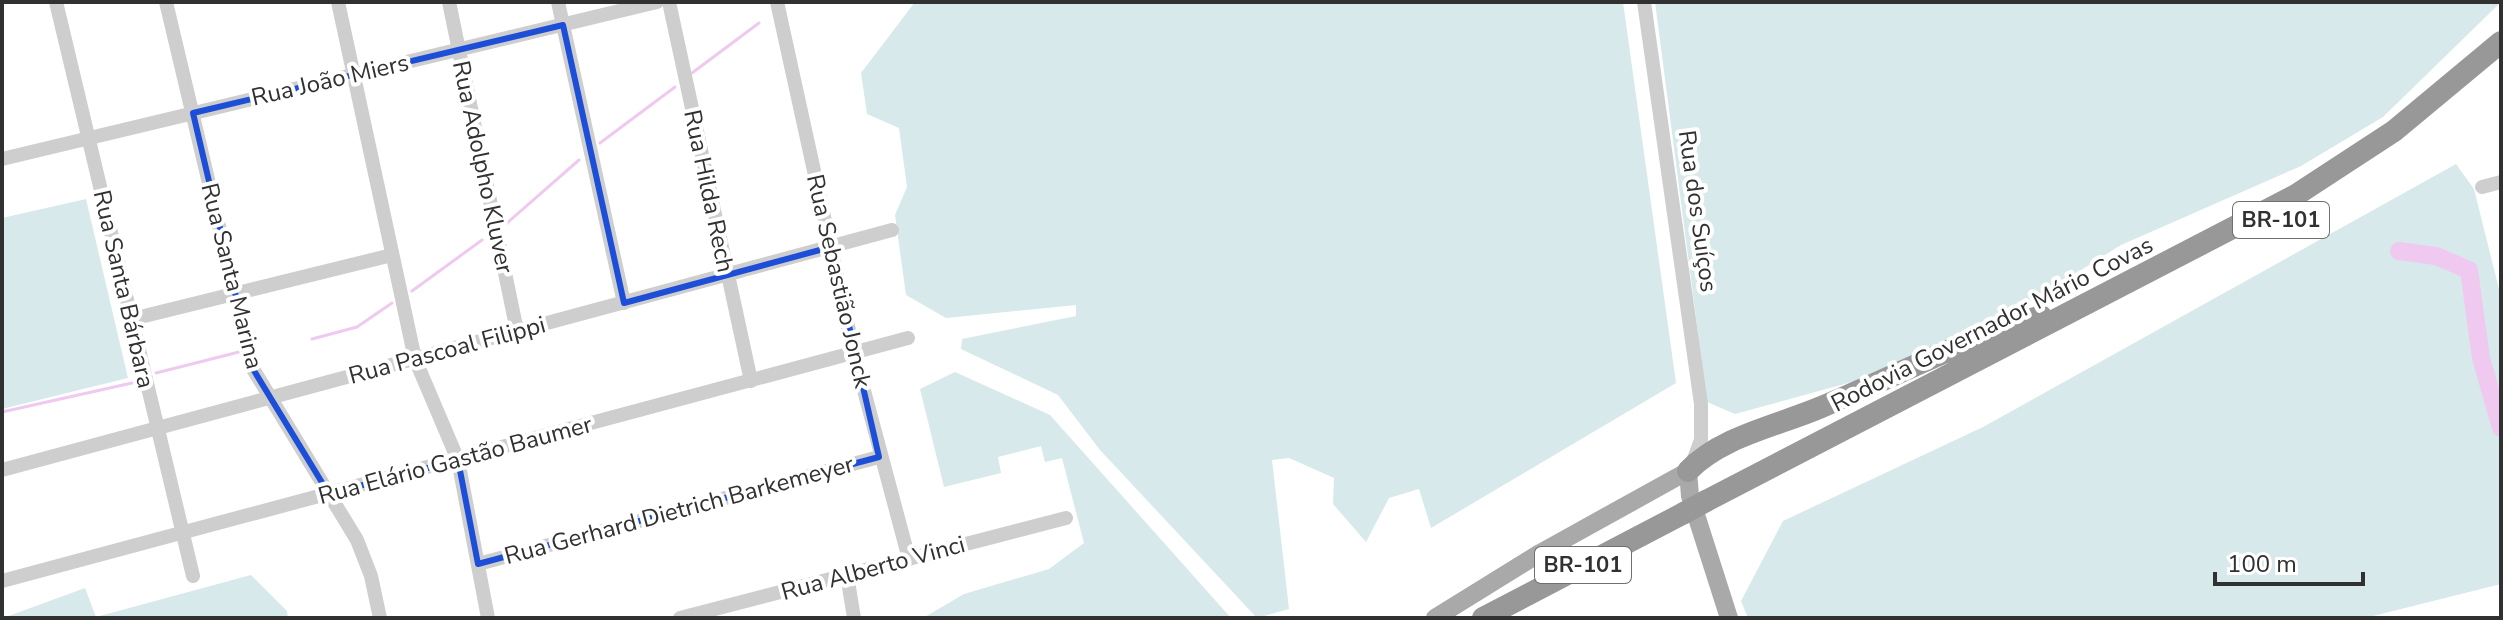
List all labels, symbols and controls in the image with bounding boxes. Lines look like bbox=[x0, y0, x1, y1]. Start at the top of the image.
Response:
street label: Rua João Miers bbox=[248, 46, 412, 114]
street label: Rua Adolpho Kluver bbox=[445, 58, 521, 277]
street label: Rua Hilda Rech bbox=[676, 107, 742, 275]
street label: Rua dos Suíços bbox=[1671, 128, 1725, 294]
street label: Rua Sebastião Jonck bbox=[799, 171, 879, 392]
street label: Rua Santa Marina bbox=[193, 180, 271, 372]
street label: Rua Santa Bárbara bbox=[86, 187, 162, 391]
road number: BR-101 bbox=[2233, 202, 2329, 238]
street label: Rodovia Governador Mário Covas bbox=[1825, 229, 2159, 419]
street label: Rua Pascoal Filippi bbox=[345, 308, 549, 392]
street label: Rua Elário Gastão Baumer bbox=[314, 408, 596, 512]
street label: Rua Gerhard Dietrich Barkemeyer bbox=[501, 448, 858, 572]
street label: Rua Alberto Vinci bbox=[777, 528, 969, 608]
scale bar bbox=[2215, 536, 2363, 586]
road number: BR-101 bbox=[1535, 547, 1631, 583]
text: 100 m bbox=[2227, 548, 2297, 580]

